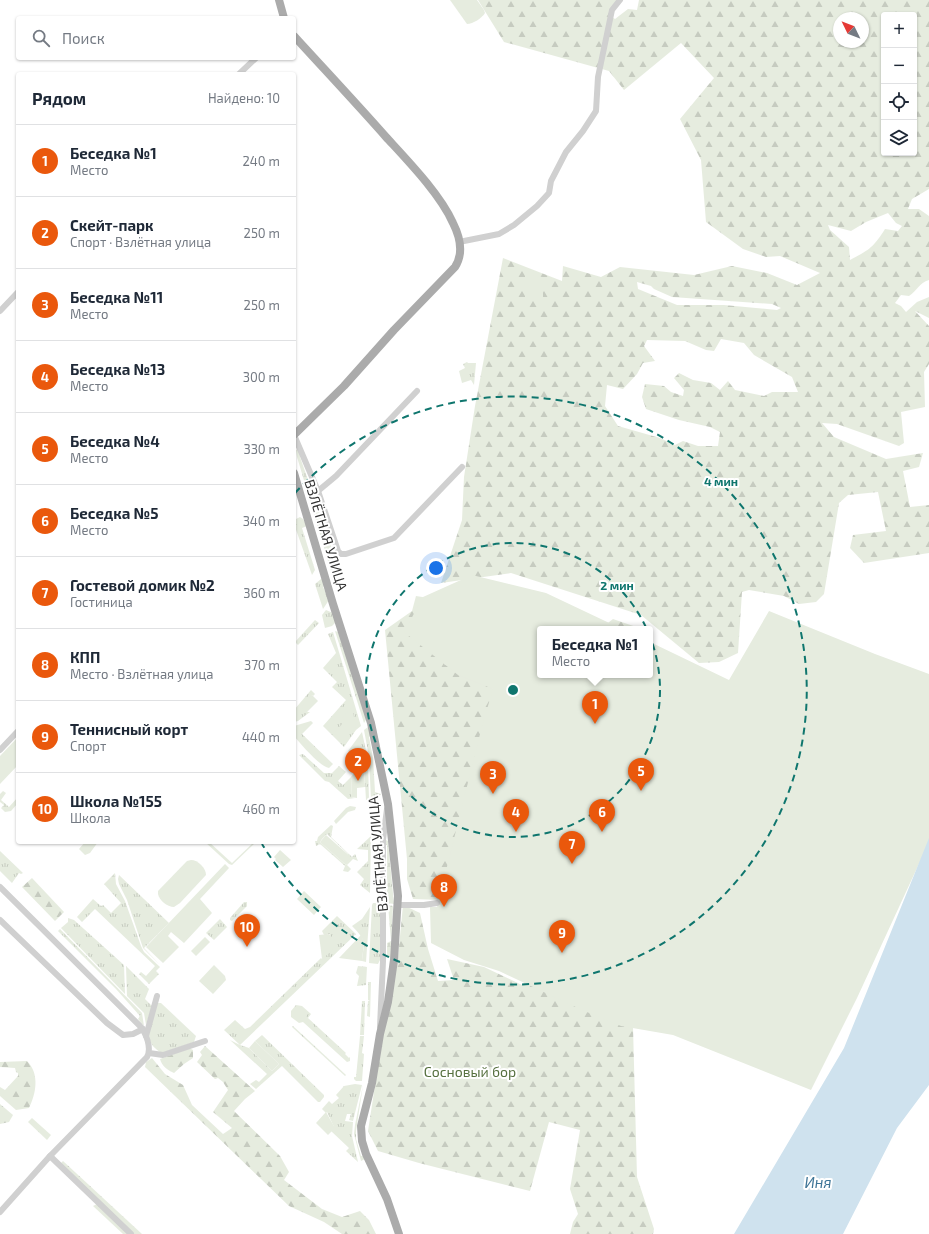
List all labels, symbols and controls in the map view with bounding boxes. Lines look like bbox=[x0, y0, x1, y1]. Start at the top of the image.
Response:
north arrow bbox=[833, 12, 869, 48]
map controls bbox=[881, 12, 917, 156]
button: + bbox=[881, 12, 917, 48]
search box bbox=[16, 16, 296, 60]
icon: search bbox=[30, 27, 52, 49]
text: Поиск bbox=[62, 29, 105, 47]
button: − bbox=[881, 48, 917, 84]
button: locate bbox=[881, 84, 917, 120]
text: Рядом bbox=[32, 88, 86, 108]
text: Найдено: 10 bbox=[208, 90, 280, 106]
button: layers bbox=[881, 120, 917, 156]
text: Беседка №1 bbox=[70, 144, 157, 162]
text: 1 bbox=[42, 153, 48, 169]
text: 240 m bbox=[243, 153, 280, 169]
text: Место bbox=[70, 162, 109, 178]
text: Скейт-парк bbox=[70, 216, 154, 234]
text: 2 bbox=[41, 225, 49, 241]
text: 250 m bbox=[244, 225, 280, 241]
text: Спорт · Взлётная улица bbox=[70, 234, 211, 250]
text: Беседка №11 bbox=[70, 288, 163, 306]
text: 3 bbox=[41, 297, 49, 313]
text: 250 m bbox=[244, 297, 280, 313]
text: Место bbox=[70, 306, 109, 322]
text: Беседка №13 bbox=[70, 360, 165, 378]
text: 4 bbox=[41, 369, 49, 385]
text: 300 m bbox=[243, 369, 280, 385]
text: Место bbox=[70, 378, 109, 394]
text: Беседка №4 bbox=[70, 432, 160, 450]
text: 5 bbox=[41, 441, 49, 457]
text: 330 m bbox=[243, 441, 280, 457]
text: Место bbox=[70, 450, 109, 466]
text: 4 мин bbox=[704, 474, 738, 488]
street label: ВЗЛЁТНАЯ УЛИЦА bbox=[301, 477, 352, 593]
text: Беседка №5 bbox=[70, 504, 158, 522]
text: 6 bbox=[41, 513, 49, 529]
text: 340 m bbox=[243, 513, 280, 529]
text: Место bbox=[70, 522, 109, 538]
your location bbox=[426, 558, 446, 578]
text: Гостевой домик №2 bbox=[70, 576, 215, 594]
text: 2 мин bbox=[600, 578, 634, 592]
text: 7 bbox=[42, 585, 48, 601]
text: 360 m bbox=[243, 585, 280, 601]
text: Гостиница bbox=[70, 594, 133, 610]
popup bbox=[537, 626, 653, 678]
text: Беседка №1 bbox=[552, 635, 638, 653]
text: КПП bbox=[70, 648, 100, 666]
text: Место bbox=[552, 653, 590, 669]
text: 8 bbox=[41, 657, 49, 673]
text: 370 m bbox=[244, 657, 280, 673]
text: Место · Взлётная улица bbox=[70, 666, 213, 682]
centre of rings bbox=[506, 683, 520, 697]
pin: 1 bbox=[582, 691, 608, 724]
text: Теннисный корт bbox=[70, 720, 188, 738]
text: 9 bbox=[41, 729, 49, 745]
text: 440 m bbox=[242, 729, 280, 745]
text: Спорт bbox=[70, 738, 106, 754]
pin: 2 bbox=[345, 748, 371, 781]
pin: 5 bbox=[628, 758, 654, 791]
pin: 3 bbox=[480, 761, 506, 794]
text: Школа №155 bbox=[70, 792, 162, 810]
street label: ВЗЛЁТНАЯ УЛИЦА bbox=[364, 795, 391, 912]
pin: 4 bbox=[503, 799, 529, 832]
pin: 6 bbox=[589, 799, 615, 832]
text: 10 bbox=[38, 801, 52, 817]
text: 460 m bbox=[242, 801, 280, 817]
text: Школа bbox=[70, 810, 111, 826]
pin: 7 bbox=[559, 831, 585, 864]
pin: 8 bbox=[431, 874, 457, 907]
pin: 10 bbox=[234, 914, 260, 947]
pin: 9 bbox=[549, 920, 575, 953]
park label: Сосновый бор bbox=[424, 1063, 516, 1080]
water label: Иня bbox=[804, 1173, 832, 1191]

